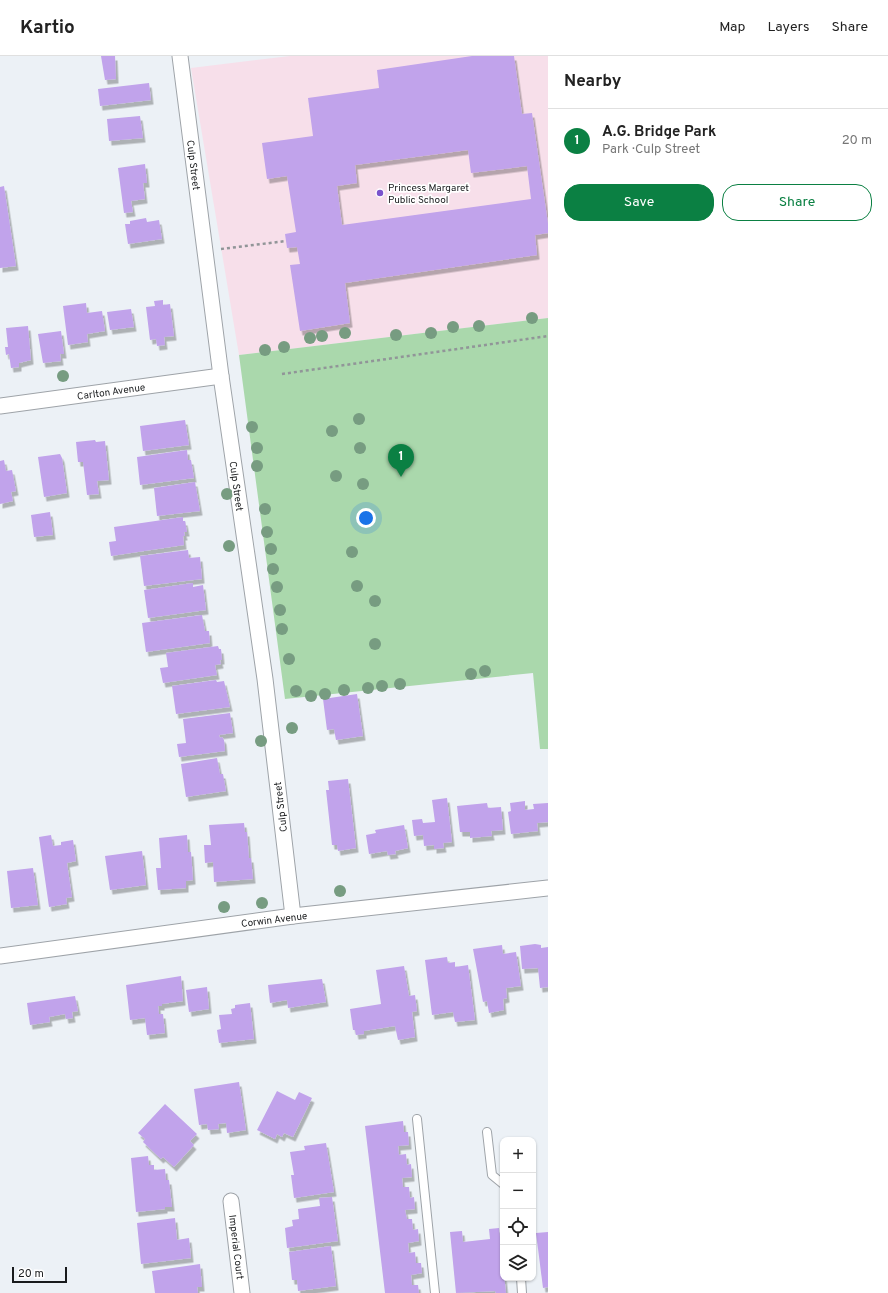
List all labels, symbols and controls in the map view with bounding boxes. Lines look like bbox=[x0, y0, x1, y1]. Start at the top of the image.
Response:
text: Kartio bbox=[20, 16, 75, 40]
text: Map bbox=[719, 19, 745, 36]
text: Layers bbox=[767, 19, 809, 36]
text: Share bbox=[831, 19, 868, 36]
text: Nearby bbox=[564, 71, 621, 93]
text: A.G. Bridge Park bbox=[602, 123, 716, 142]
text: 1 bbox=[574, 133, 580, 149]
text: 20 m bbox=[842, 133, 872, 149]
street label: Culp Street bbox=[183, 139, 202, 191]
text: Park · Culp Street bbox=[602, 142, 700, 158]
place label: Princess Margaret Public School bbox=[388, 182, 469, 207]
button: Save bbox=[564, 184, 714, 221]
button: Share bbox=[722, 184, 872, 221]
marker: Princess Margaret Public School bbox=[375, 188, 385, 198]
street label: Carlton Avenue bbox=[76, 381, 146, 404]
pin: 1 bbox=[388, 444, 414, 477]
street label: Culp Street bbox=[226, 460, 245, 512]
your location bbox=[356, 508, 376, 528]
street label: Culp Street bbox=[272, 781, 291, 833]
street label: Corwin Avenue bbox=[240, 910, 308, 931]
map controls bbox=[500, 1137, 536, 1281]
button: + bbox=[500, 1137, 536, 1173]
button: − bbox=[500, 1173, 536, 1209]
button: locate bbox=[500, 1209, 536, 1245]
street label: Imperial Court bbox=[225, 1214, 246, 1280]
button: layers bbox=[500, 1245, 536, 1281]
scale bar bbox=[12, 1265, 67, 1284]
text: 20 m bbox=[18, 1267, 44, 1281]

